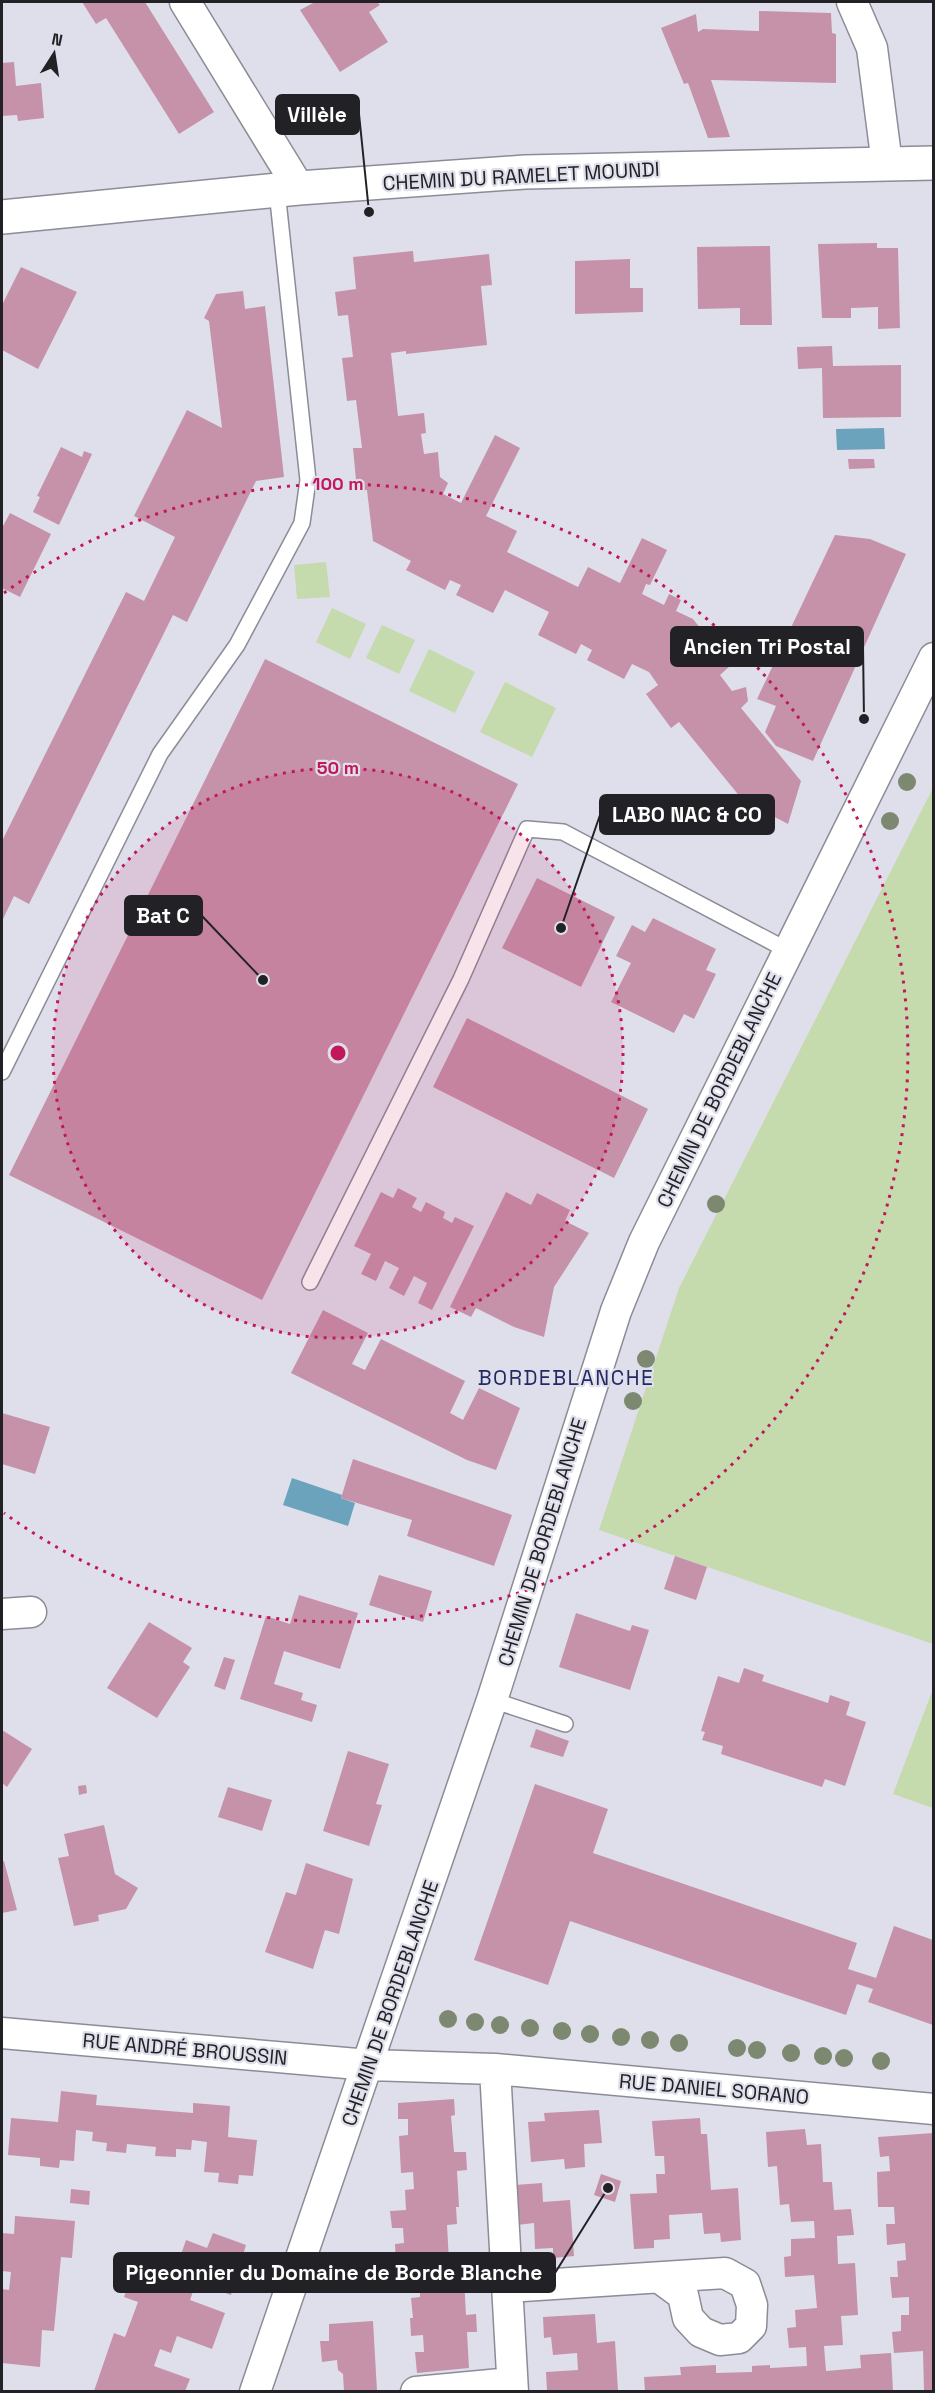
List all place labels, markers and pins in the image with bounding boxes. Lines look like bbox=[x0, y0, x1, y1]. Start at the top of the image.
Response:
callout: Villèle bbox=[276, 95, 359, 134]
callout: Ancien Tri Postal bbox=[671, 627, 863, 666]
callout: LABO NAC & CO bbox=[600, 795, 774, 834]
callout: Bat C bbox=[125, 896, 202, 935]
centre of rings bbox=[328, 1043, 348, 1063]
callout: Pigeonnier du Domaine de Borde Blanche bbox=[114, 2253, 555, 2292]

